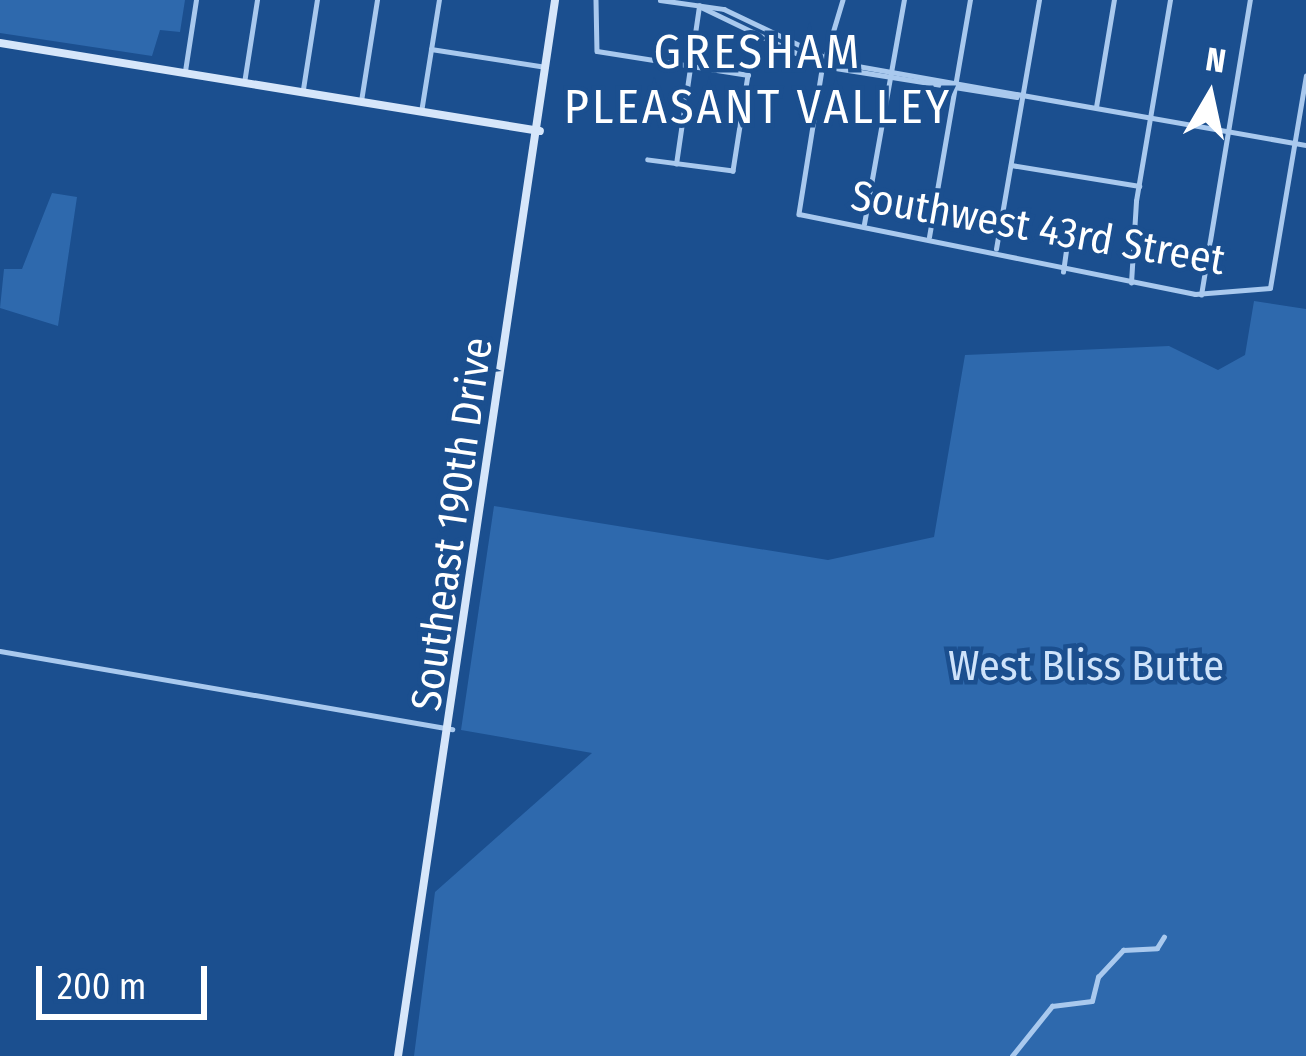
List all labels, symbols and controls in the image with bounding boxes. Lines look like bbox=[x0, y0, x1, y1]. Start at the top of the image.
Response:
district label: GRESHAM PLEASANT VALLEY bbox=[564, 23, 952, 136]
north arrow bbox=[1150, 36, 1270, 156]
text: N bbox=[1203, 39, 1229, 82]
street label: Southwest 43rd Street bbox=[847, 170, 1229, 286]
street label: Southeast 190th Drive bbox=[401, 334, 503, 714]
park label: West Bliss Butte bbox=[948, 641, 1224, 691]
scale bar bbox=[42, 942, 213, 1016]
text: 200 m bbox=[57, 965, 147, 1009]

